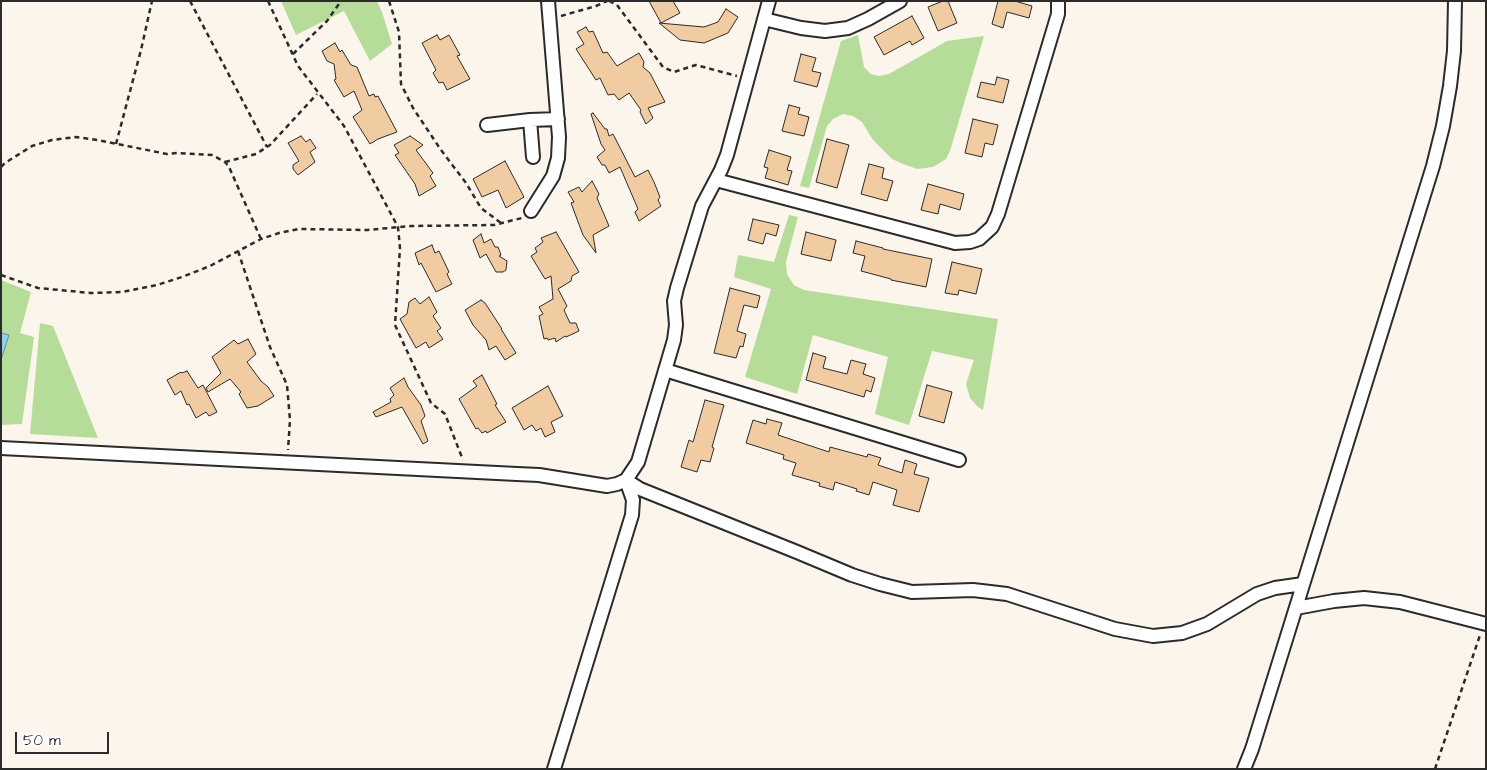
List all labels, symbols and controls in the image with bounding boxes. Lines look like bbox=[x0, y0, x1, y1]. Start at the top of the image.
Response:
scale bar bbox=[18, 722, 111, 754]
text: 50 m bbox=[23, 730, 61, 751]

